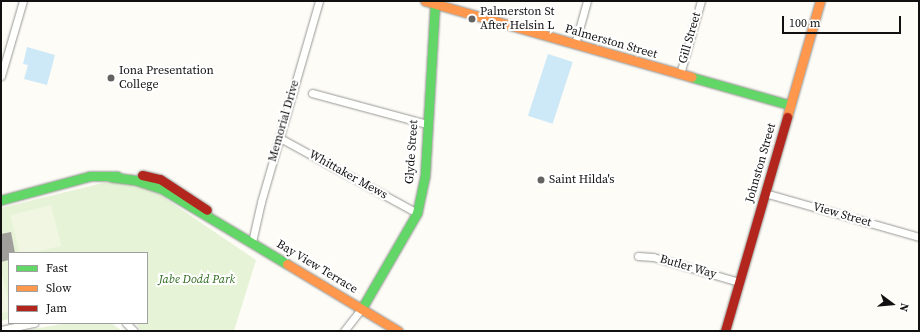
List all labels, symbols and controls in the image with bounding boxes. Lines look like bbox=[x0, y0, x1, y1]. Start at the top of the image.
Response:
place label: Palmerston St After Helsin L bbox=[480, 5, 554, 33]
scale bar bbox=[784, 8, 903, 34]
street label: Gill Street bbox=[676, 11, 704, 65]
marker: Palmerston St After Helsin L bbox=[467, 14, 477, 24]
text: 100 m bbox=[789, 15, 821, 31]
street label: Palmerston Street bbox=[563, 22, 659, 62]
place label: Iona Presentation College bbox=[119, 64, 214, 92]
marker: Iona Presentation College bbox=[106, 73, 116, 83]
street label: Memorial Drive bbox=[265, 79, 303, 163]
street label: Glyde Street bbox=[403, 119, 421, 185]
street label: Johnston Street bbox=[743, 122, 779, 204]
street label: Whittaker Mews bbox=[306, 147, 390, 203]
place label: Saint Hilda's bbox=[549, 173, 614, 187]
marker: Saint Hilda's bbox=[536, 175, 546, 185]
street label: View Street bbox=[811, 200, 873, 230]
street label: Bay View Terrace bbox=[274, 237, 360, 297]
legend bbox=[8, 252, 148, 324]
street label: Butler Way bbox=[658, 252, 718, 282]
text: Fast bbox=[46, 260, 68, 276]
park label: Jabe Dodd Park bbox=[159, 273, 235, 287]
text: Slow bbox=[46, 280, 71, 296]
north arrow bbox=[872, 284, 912, 324]
text: Jam bbox=[46, 300, 67, 316]
text: N bbox=[896, 302, 912, 313]

